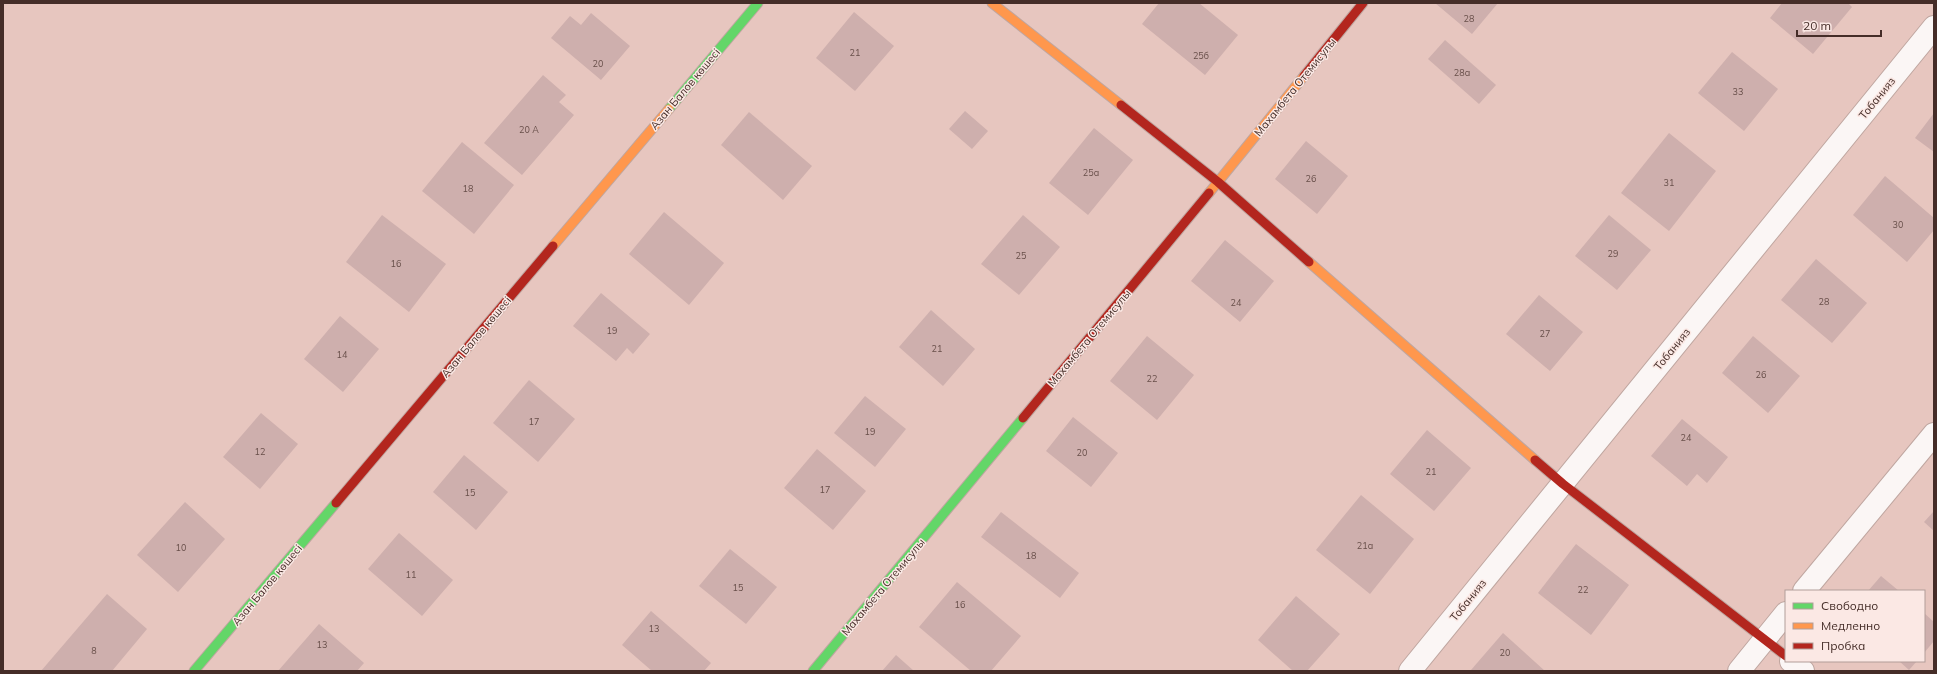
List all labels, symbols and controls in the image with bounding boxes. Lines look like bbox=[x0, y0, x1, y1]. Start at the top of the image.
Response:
scale bar bbox=[1797, 12, 1881, 38]
house number: 28 bbox=[1464, 13, 1474, 24]
text: 20 m bbox=[1803, 18, 1831, 33]
street label: Махамбета Отемисулы bbox=[1251, 35, 1339, 139]
street label: Азан Балов көшесі bbox=[647, 46, 723, 132]
house number: 21 bbox=[850, 47, 860, 58]
house number: 25б bbox=[1193, 50, 1209, 61]
house number: 20 bbox=[593, 58, 603, 69]
house number: 28а bbox=[1454, 67, 1470, 78]
street label: Тобанияз bbox=[1856, 74, 1898, 122]
house number: 33 bbox=[1733, 86, 1743, 97]
house number: 20 А bbox=[519, 124, 539, 135]
house number: 25а bbox=[1083, 167, 1099, 178]
house number: 26 bbox=[1306, 173, 1316, 184]
house number: 31 bbox=[1664, 177, 1674, 188]
house number: 18 bbox=[463, 183, 473, 194]
house number: 30 bbox=[1893, 219, 1903, 230]
house number: 29 bbox=[1608, 248, 1618, 259]
house number: 25 bbox=[1016, 250, 1027, 261]
house number: 16 bbox=[391, 258, 401, 269]
street label: Махамбета Отемисулы bbox=[1044, 287, 1134, 389]
street label: Азан Балов көшесі bbox=[438, 294, 514, 380]
house number: 28 bbox=[1819, 296, 1829, 307]
house number: 24 bbox=[1231, 297, 1242, 308]
house number: 19 bbox=[607, 325, 617, 336]
street label: Тобанияз bbox=[1651, 325, 1693, 373]
house number: 27 bbox=[1540, 328, 1550, 339]
house number: 21 bbox=[932, 343, 942, 354]
house number: 14 bbox=[337, 349, 348, 360]
house number: 26 bbox=[1756, 369, 1766, 380]
house number: 22 bbox=[1147, 373, 1157, 384]
house number: 17 bbox=[529, 416, 539, 427]
house number: 19 bbox=[865, 426, 875, 437]
house number: 24 bbox=[1681, 432, 1692, 443]
house number: 12 bbox=[255, 446, 265, 457]
house number: 20 bbox=[1077, 447, 1087, 458]
house number: 21 bbox=[1426, 466, 1436, 477]
house number: 17 bbox=[820, 484, 830, 495]
house number: 15 bbox=[465, 487, 476, 498]
street label: Махамбета Отемисулы bbox=[838, 536, 928, 638]
house number: 21а bbox=[1357, 540, 1373, 551]
house number: 10 bbox=[176, 542, 186, 553]
street label: Азан Балов көшесі bbox=[229, 542, 305, 628]
house number: 18 bbox=[1026, 550, 1036, 561]
house number: 11 bbox=[406, 569, 416, 580]
street label: Тобанияз bbox=[1447, 576, 1489, 624]
house number: 15 bbox=[733, 582, 744, 593]
house number: 22 bbox=[1578, 584, 1588, 595]
legend bbox=[1785, 590, 1925, 662]
text: Свободно bbox=[1821, 598, 1878, 613]
house number: 16 bbox=[955, 599, 965, 610]
text: Медленно bbox=[1821, 618, 1880, 633]
house number: 13 bbox=[649, 623, 659, 634]
text: Пробка bbox=[1821, 638, 1865, 653]
house number: 13 bbox=[317, 639, 327, 650]
house number: 8 bbox=[91, 645, 97, 656]
house number: 20 bbox=[1500, 647, 1510, 658]

